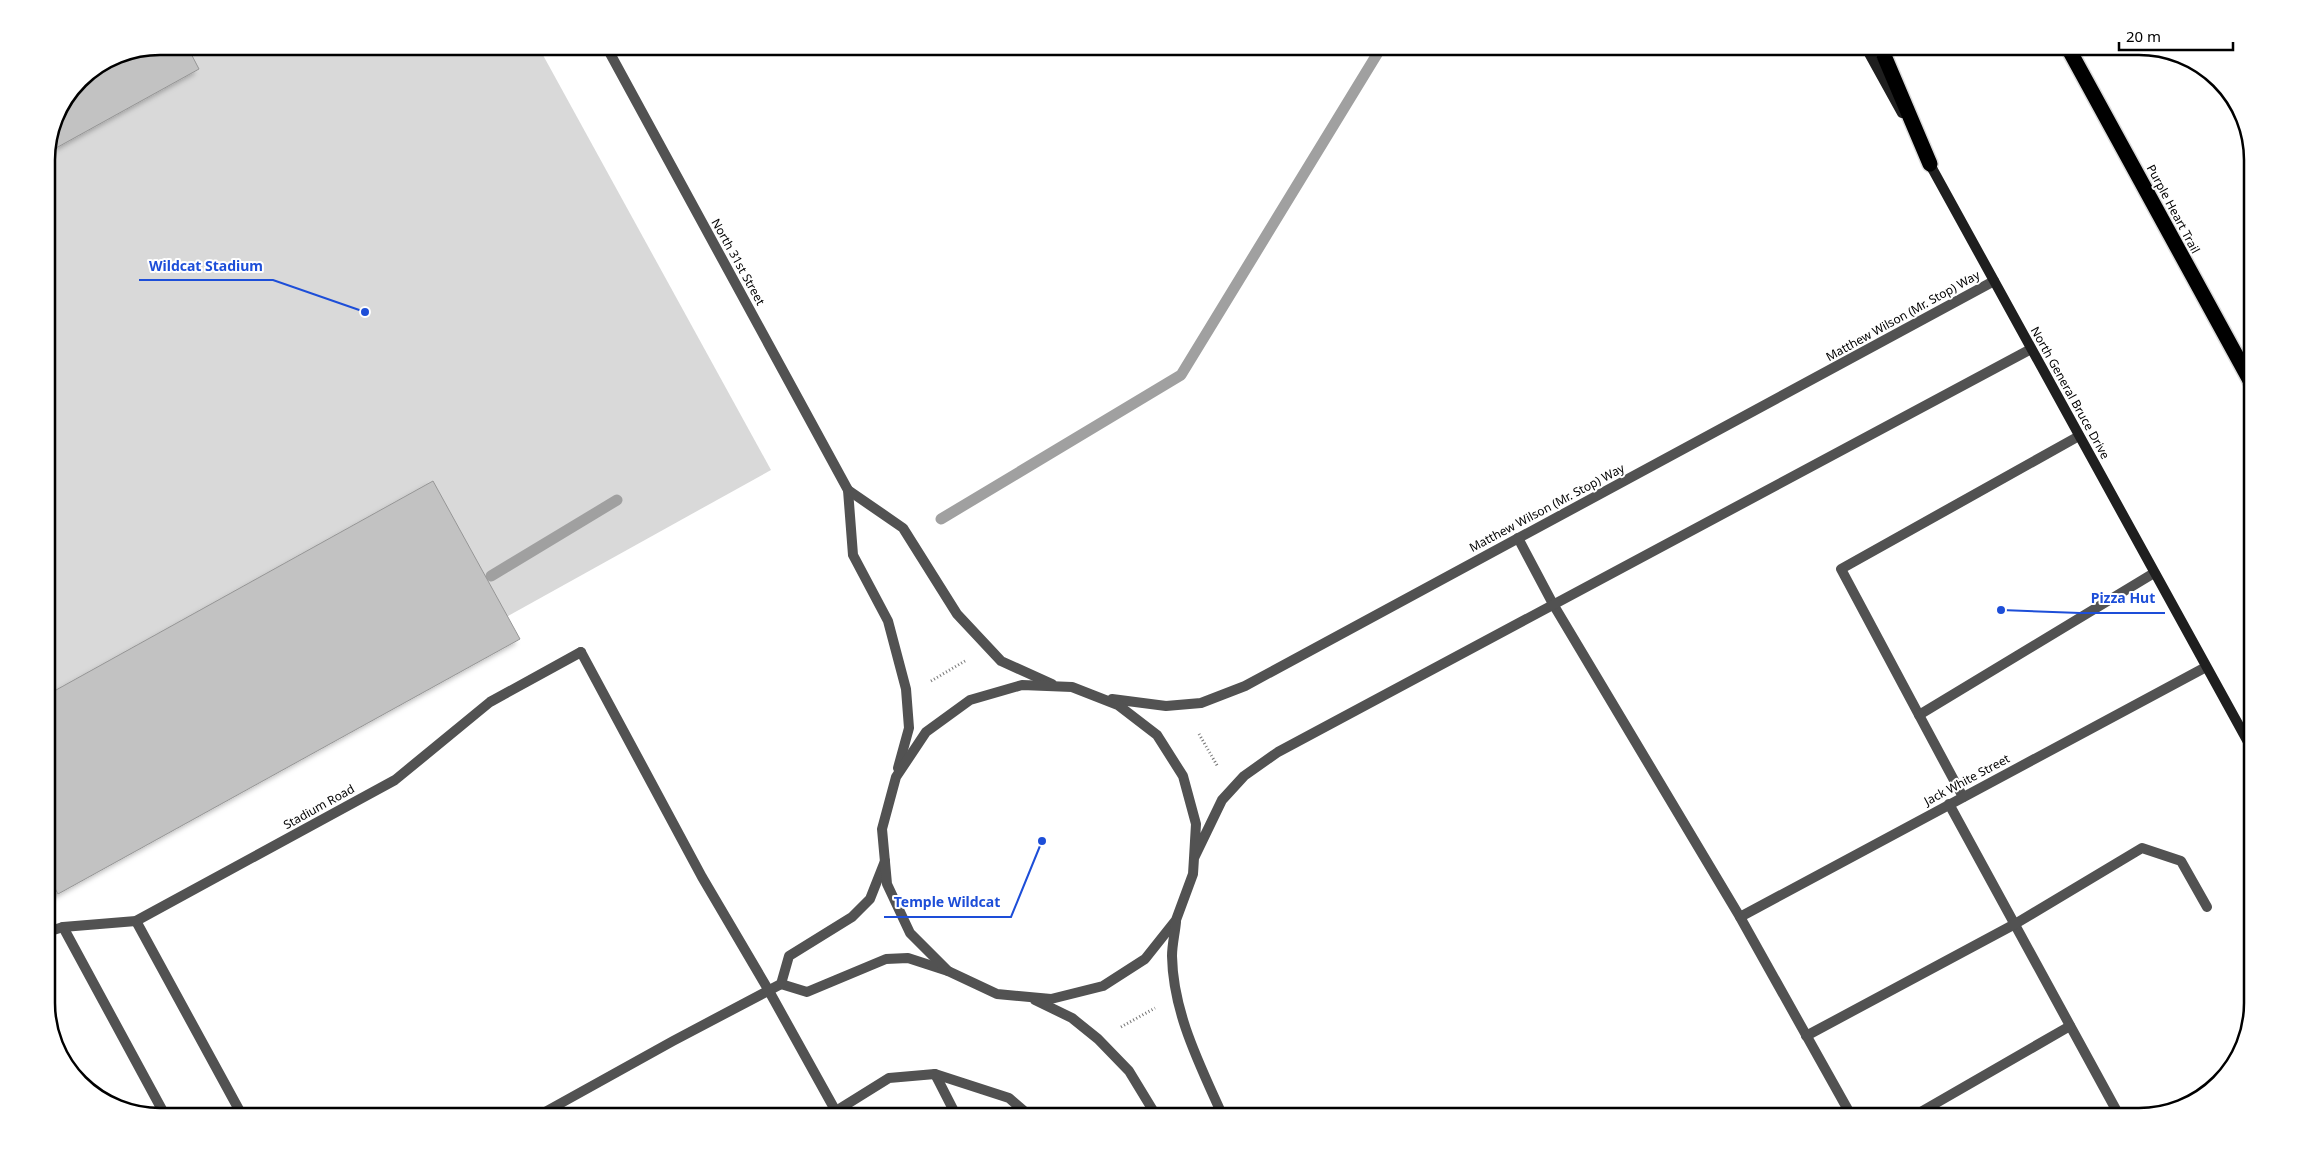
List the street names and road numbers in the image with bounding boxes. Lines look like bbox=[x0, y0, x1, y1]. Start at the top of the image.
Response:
street label: Purple Heart Trail bbox=[2143, 161, 2204, 256]
street label: North 31st Street bbox=[708, 215, 770, 309]
street label: Matthew Wilson (Mr. Stop) Way bbox=[1823, 266, 1984, 365]
street label: North General Bruce Drive bbox=[2027, 323, 2114, 462]
street label: Matthew Wilson (Mr. Stop) Way bbox=[1466, 459, 1628, 556]
street label: Jack White Street bbox=[1920, 750, 2013, 810]
street label: Stadium Road bbox=[280, 780, 357, 833]

